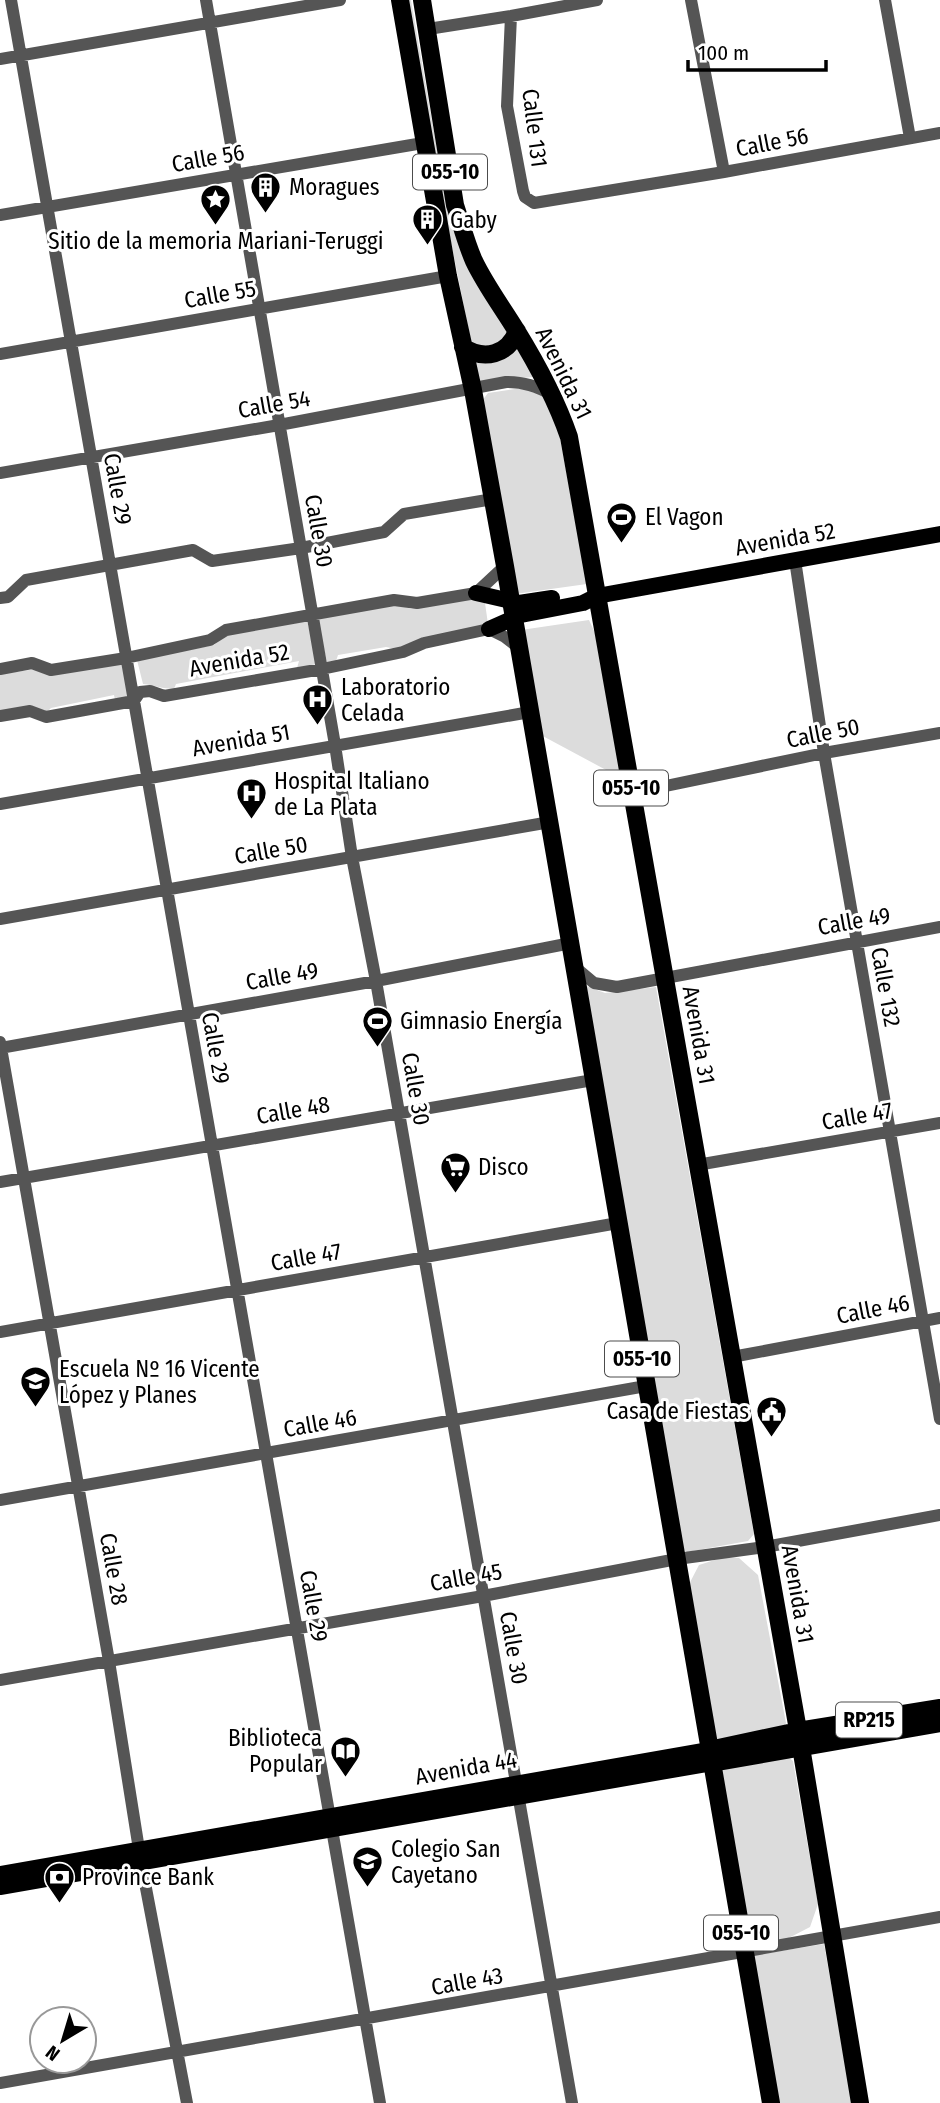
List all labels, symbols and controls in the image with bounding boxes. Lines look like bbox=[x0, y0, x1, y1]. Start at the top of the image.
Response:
scale bar bbox=[688, 28, 826, 72]
text: 100 m bbox=[698, 40, 749, 66]
street label: Calle 131 bbox=[516, 87, 554, 169]
street label: Calle 56 bbox=[733, 121, 811, 163]
street label: Calle 56 bbox=[169, 138, 247, 178]
road number: 055-10 bbox=[413, 154, 487, 190]
building icon: Moragues bbox=[249, 170, 283, 214]
place label: Moragues bbox=[289, 173, 380, 201]
place icon: Sitio de la memoria Mariani-Teruggi bbox=[199, 183, 233, 227]
building icon: Gaby bbox=[410, 203, 444, 247]
place label: Gaby bbox=[450, 206, 498, 234]
place label: Sitio de la memoria Mariani-Teruggi bbox=[48, 227, 384, 255]
street label: Calle 55 bbox=[182, 274, 258, 314]
street label: Avenida 31 bbox=[530, 322, 598, 424]
street label: Calle 54 bbox=[236, 384, 312, 424]
street label: Calle 29 bbox=[98, 451, 138, 527]
street label: Calle 30 bbox=[299, 492, 339, 570]
sports icon: El Vagon bbox=[605, 500, 639, 544]
place label: El Vagon bbox=[645, 503, 724, 531]
street label: Avenida 52 bbox=[733, 516, 837, 562]
street label: Avenida 52 bbox=[187, 637, 291, 683]
place label: Laboratorio Celada bbox=[341, 673, 450, 727]
hospital icon: Laboratorio Celada bbox=[301, 683, 335, 727]
street label: Calle 50 bbox=[784, 712, 862, 754]
street label: Avenida 51 bbox=[190, 718, 292, 762]
place label: Hospital Italiano de La Plata bbox=[274, 767, 430, 821]
road number: 055-10 bbox=[594, 770, 668, 806]
hospital icon: Hospital Italiano de La Plata bbox=[234, 777, 268, 821]
street label: Calle 50 bbox=[232, 830, 310, 870]
street label: Calle 49 bbox=[816, 901, 892, 941]
street label: Calle 132 bbox=[865, 945, 907, 1029]
street label: Calle 49 bbox=[244, 956, 320, 996]
street label: Avenida 31 bbox=[677, 984, 721, 1086]
sports icon: Gimnasio Energía bbox=[360, 1004, 394, 1048]
place label: Gimnasio Energía bbox=[400, 1007, 563, 1035]
street label: Calle 29 bbox=[196, 1010, 236, 1086]
street label: Calle 30 bbox=[396, 1050, 436, 1128]
street label: Calle 48 bbox=[254, 1090, 332, 1130]
street label: Calle 47 bbox=[819, 1096, 895, 1136]
supermarket icon: Disco bbox=[438, 1150, 472, 1194]
place label: Disco bbox=[478, 1153, 529, 1181]
street label: Calle 47 bbox=[268, 1237, 344, 1277]
street label: Calle 46 bbox=[834, 1288, 912, 1330]
road number: 055-10 bbox=[605, 1342, 679, 1376]
place label: Escuela Nº 16 Vicente López y Planes bbox=[59, 1355, 260, 1409]
school or university icon: Escuela Nº 16 Vicente López y Planes bbox=[19, 1365, 53, 1409]
public building icon: Casa de Fiestas bbox=[755, 1394, 789, 1438]
place label: Casa de Fiestas bbox=[606, 1397, 749, 1425]
street label: Calle 46 bbox=[281, 1403, 359, 1443]
street label: Calle 28 bbox=[94, 1531, 134, 1607]
street label: Avenida 31 bbox=[776, 1543, 820, 1645]
street label: Calle 45 bbox=[428, 1557, 504, 1597]
street label: Calle 29 bbox=[294, 1568, 334, 1644]
street label: Calle 30 bbox=[494, 1609, 534, 1687]
road number: RP215 bbox=[836, 1702, 902, 1738]
place label: Biblioteca Popular bbox=[228, 1724, 322, 1778]
library icon: Biblioteca Popular bbox=[328, 1734, 362, 1778]
street label: Avenida 44 bbox=[413, 1745, 519, 1791]
place label: Colegio San Cayetano bbox=[391, 1835, 501, 1889]
school or university icon: Colegio San Cayetano bbox=[351, 1845, 385, 1889]
bank icon: Province Bank bbox=[42, 1860, 76, 1904]
place label: Province Bank bbox=[82, 1863, 214, 1891]
road number: 055-10 bbox=[704, 1916, 778, 1951]
street label: Calle 43 bbox=[429, 1961, 505, 2001]
north arrow bbox=[28, 2005, 98, 2075]
text: N bbox=[41, 2040, 64, 2066]

